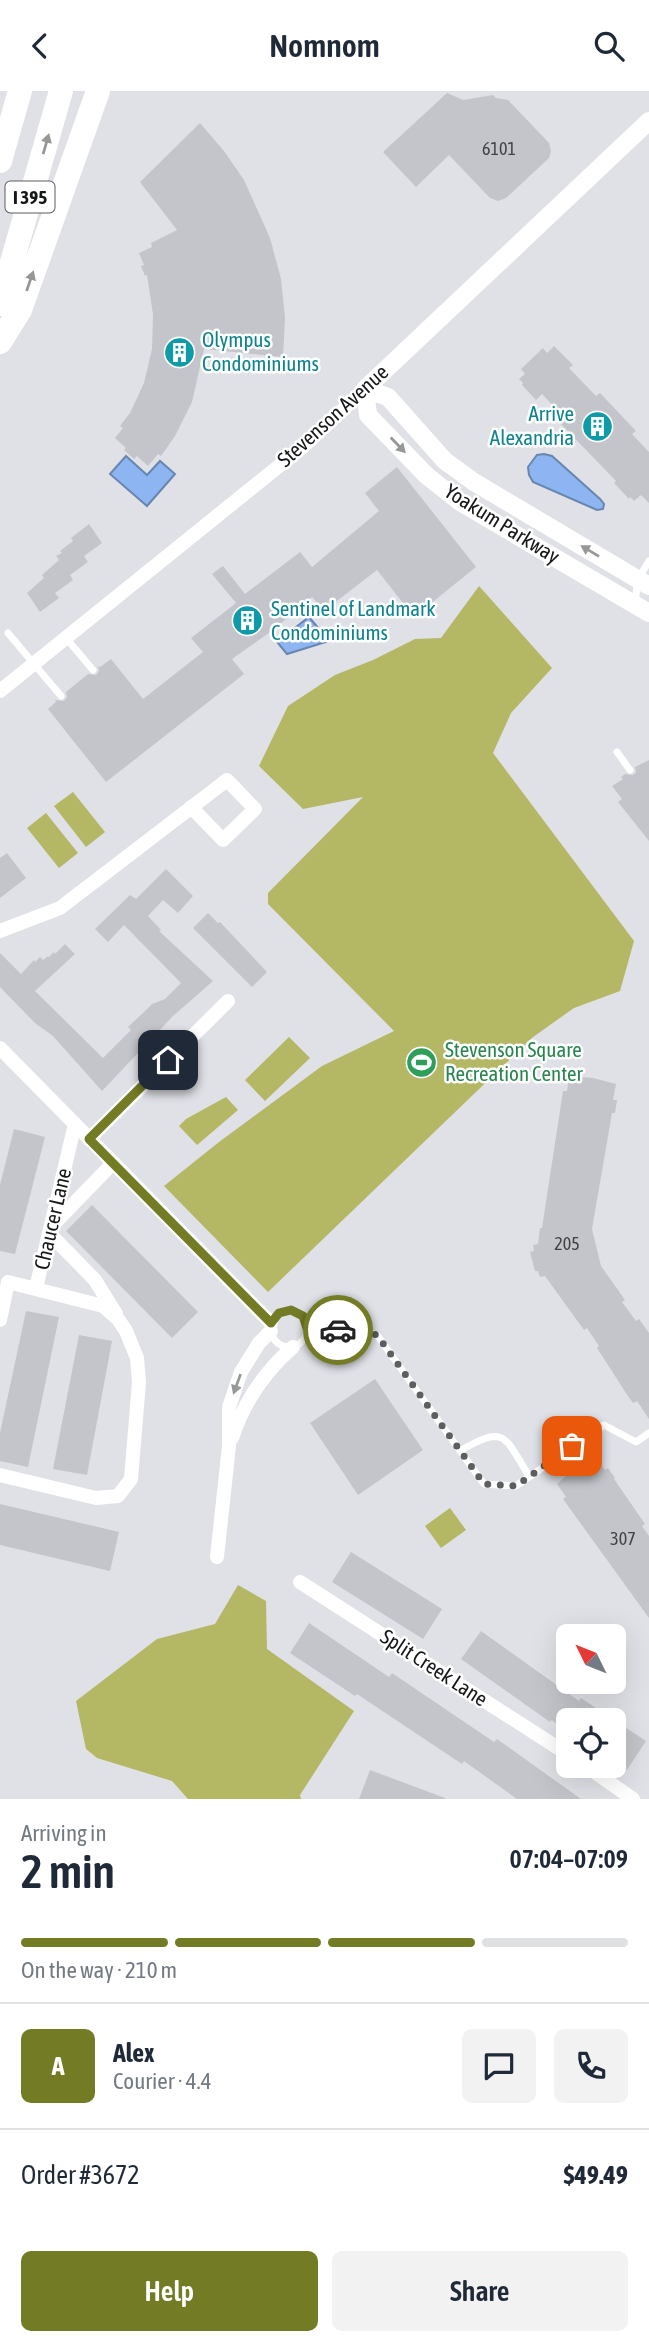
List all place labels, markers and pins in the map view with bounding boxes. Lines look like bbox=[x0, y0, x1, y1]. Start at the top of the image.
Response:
place label: Olympus Condominiums bbox=[202, 327, 319, 375]
building icon: Olympus Condominiums bbox=[162, 335, 196, 369]
place label: Arrive Alexandria bbox=[490, 401, 574, 449]
building icon: Arrive Alexandria bbox=[580, 409, 614, 443]
place label: Sentinel of Landmark Condominiums bbox=[271, 596, 435, 644]
building icon: Sentinel of Landmark Condominiums bbox=[231, 604, 265, 638]
pin bbox=[138, 1030, 198, 1090]
place label: Stevenson Square Recreation Center bbox=[445, 1037, 584, 1085]
sports icon: Stevenson Square Recreation Center bbox=[405, 1045, 439, 1079]
pin bbox=[542, 1416, 602, 1476]

